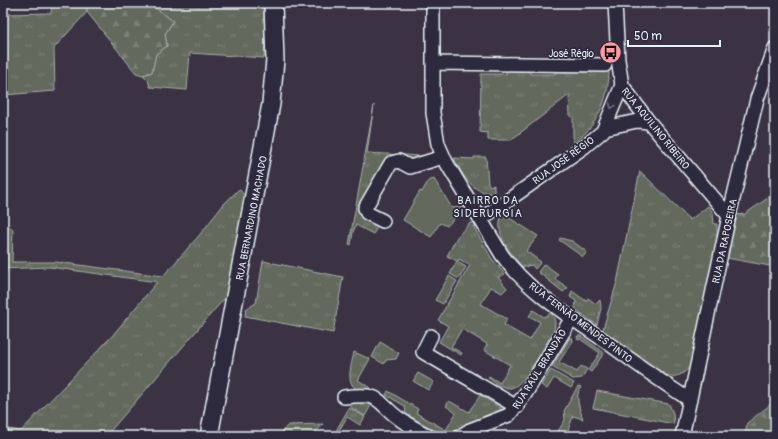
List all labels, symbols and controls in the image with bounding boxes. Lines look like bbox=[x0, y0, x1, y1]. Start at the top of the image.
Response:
scale bar bbox=[628, 22, 720, 48]
text: 50 m bbox=[634, 29, 662, 44]
bus stop icon: José Régio bbox=[597, 40, 623, 66]
place label: José Régio bbox=[549, 48, 595, 60]
street label: RUA AQUILINO RIBEIRO bbox=[619, 85, 692, 172]
one-way arrow bbox=[609, 103, 617, 110]
street label: RUA JOSÉ RÉGIO bbox=[530, 134, 597, 187]
street label: RUA BERNARDINO MACHADO bbox=[234, 155, 270, 281]
district label: BAIRRO DA SIDERURGIA bbox=[453, 194, 523, 220]
street label: RUA DA RAPOSEIRA bbox=[710, 197, 740, 285]
street label: RUA FERNÃO MENDES PINTO bbox=[527, 279, 635, 365]
street label: RUA RAUL BRANDÃO bbox=[510, 327, 569, 412]

